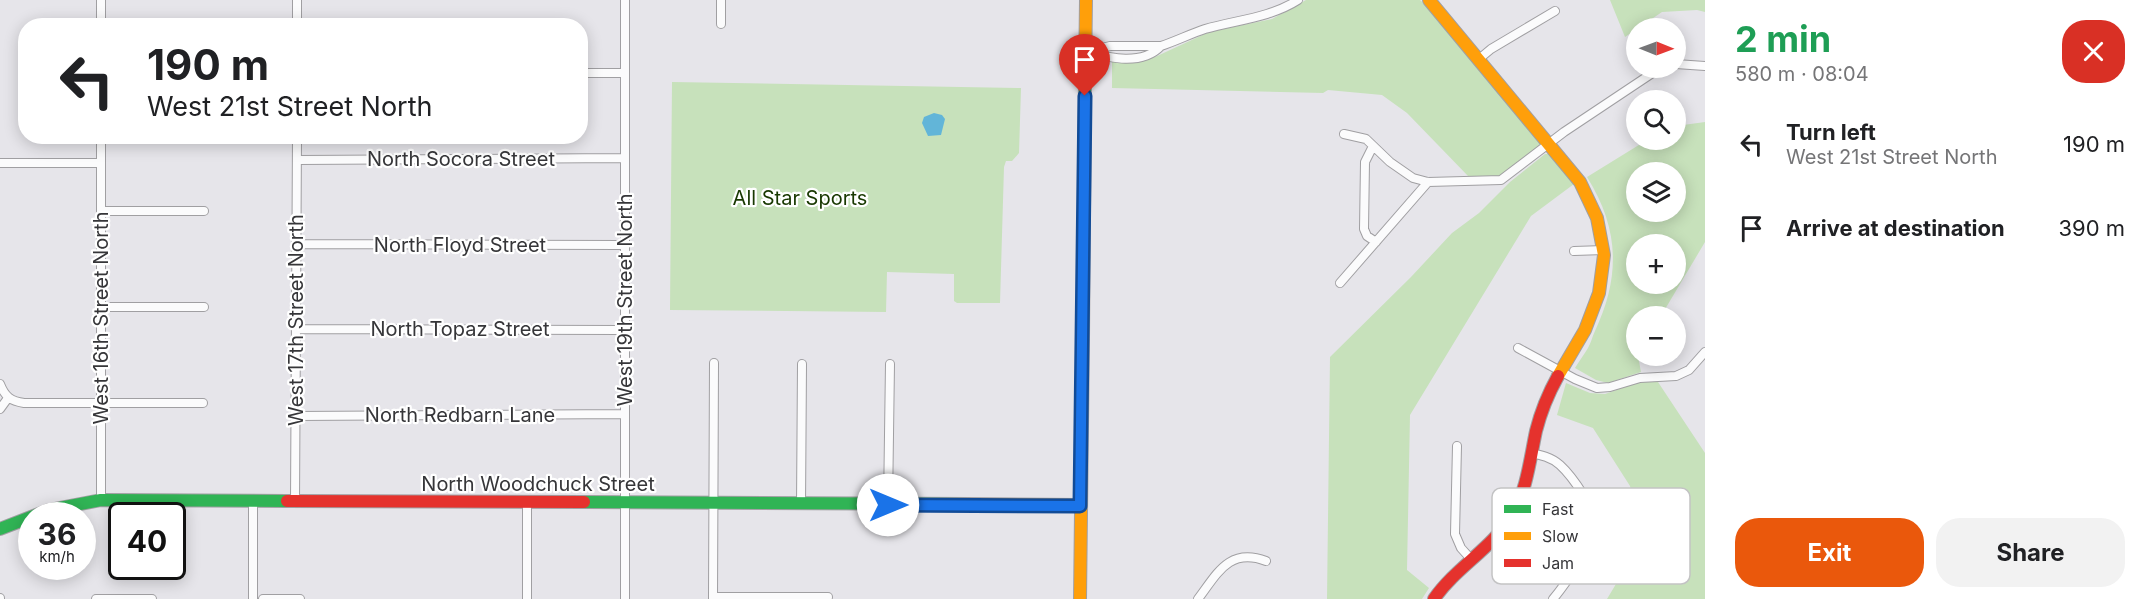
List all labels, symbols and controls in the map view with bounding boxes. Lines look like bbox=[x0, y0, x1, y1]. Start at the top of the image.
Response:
text: 2 min bbox=[1735, 17, 1831, 61]
north arrow bbox=[1626, 18, 1686, 78]
map controls bbox=[1626, 18, 1686, 366]
button: close bbox=[2062, 20, 2125, 83]
pin bbox=[1059, 34, 1110, 96]
text: 190 m bbox=[147, 39, 269, 90]
icon: left bbox=[48, 42, 126, 120]
icon: arrive bbox=[1068, 43, 1101, 76]
text: 580 m · 08:04 bbox=[1735, 62, 1869, 86]
text: West 21st Street North bbox=[147, 90, 432, 123]
button: search bbox=[1626, 90, 1686, 150]
text: Turn left bbox=[1786, 119, 1876, 145]
icon: left bbox=[1735, 128, 1768, 161]
text: 190 m bbox=[2063, 131, 2125, 157]
text: West 21st Street North bbox=[1786, 145, 1997, 169]
street label: North Socora Street bbox=[367, 147, 555, 171]
button: layers bbox=[1626, 162, 1686, 222]
park label: All Star Sports bbox=[733, 186, 867, 210]
street label: West 19th Street North bbox=[613, 193, 637, 407]
street label: West 16th Street North bbox=[89, 212, 113, 424]
icon: arrive bbox=[1735, 212, 1768, 245]
street label: West 17th Street North bbox=[284, 214, 308, 426]
text: Arrive at destination bbox=[1786, 215, 2005, 241]
text: 390 m bbox=[2058, 215, 2125, 241]
street label: North Floyd Street bbox=[374, 233, 547, 257]
button: + bbox=[1626, 234, 1686, 294]
button: − bbox=[1626, 306, 1686, 366]
street label: North Topaz Street bbox=[370, 317, 550, 341]
street label: North Redbarn Lane bbox=[365, 403, 555, 427]
street label: North Woodchuck Street bbox=[421, 472, 655, 496]
position arrow bbox=[856, 473, 920, 537]
legend bbox=[1492, 488, 1690, 584]
text: Fast bbox=[1542, 499, 1574, 519]
speed limit sign: 40 bbox=[108, 502, 186, 580]
text: 36 bbox=[38, 516, 76, 552]
button: Exit bbox=[1735, 518, 1924, 587]
button: Share bbox=[1936, 518, 2125, 587]
text: Slow bbox=[1542, 526, 1579, 546]
text: km/h bbox=[39, 547, 75, 566]
text: Jam bbox=[1542, 553, 1574, 573]

